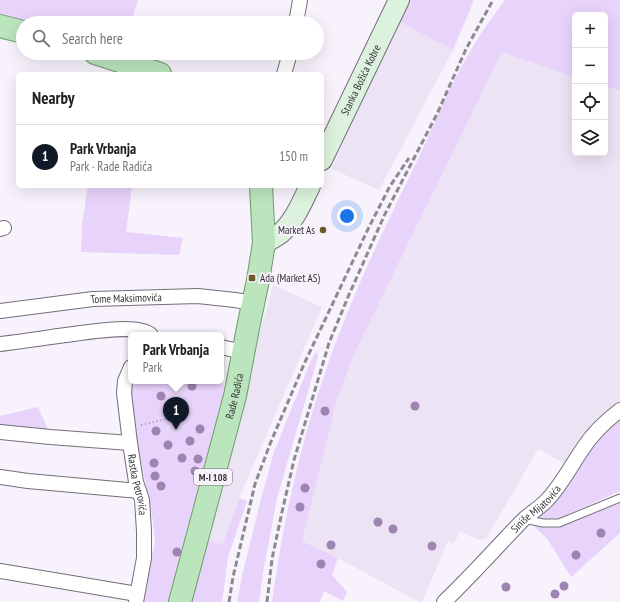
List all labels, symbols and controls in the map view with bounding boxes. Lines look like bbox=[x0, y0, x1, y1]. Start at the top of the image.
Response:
map controls bbox=[572, 12, 608, 156]
button: + bbox=[572, 12, 608, 48]
search box bbox=[16, 16, 324, 60]
icon: search bbox=[30, 27, 52, 49]
text: Search here bbox=[62, 29, 123, 48]
street label: Stanka Božića Kobre bbox=[338, 42, 384, 118]
button: − bbox=[572, 48, 608, 84]
button: locate bbox=[572, 84, 608, 120]
text: Nearby bbox=[32, 87, 75, 109]
button: layers bbox=[572, 120, 608, 156]
text: Park Vrbanja bbox=[70, 139, 136, 158]
text: 1 bbox=[42, 148, 48, 165]
text: 150 m bbox=[279, 148, 308, 165]
text: Park · Rade Radića bbox=[70, 158, 152, 175]
your location bbox=[337, 206, 357, 226]
place label: Market As bbox=[278, 223, 315, 237]
marker: Market As bbox=[318, 225, 328, 235]
place label: Ada (Market AS) bbox=[260, 271, 320, 285]
marker: Ada (Market AS) bbox=[247, 273, 257, 283]
street label: Tome Maksimovića bbox=[90, 290, 162, 306]
popup bbox=[128, 332, 224, 384]
text: Park Vrbanja bbox=[143, 340, 209, 359]
text: Park bbox=[143, 359, 162, 376]
street label: Rade Radića bbox=[222, 372, 246, 420]
pin: 1 bbox=[163, 397, 189, 430]
street label: Rastka Petrovića bbox=[125, 453, 150, 516]
road number: M-I 108 bbox=[194, 469, 232, 485]
street label: Siniše Mijatovića bbox=[508, 482, 564, 535]

